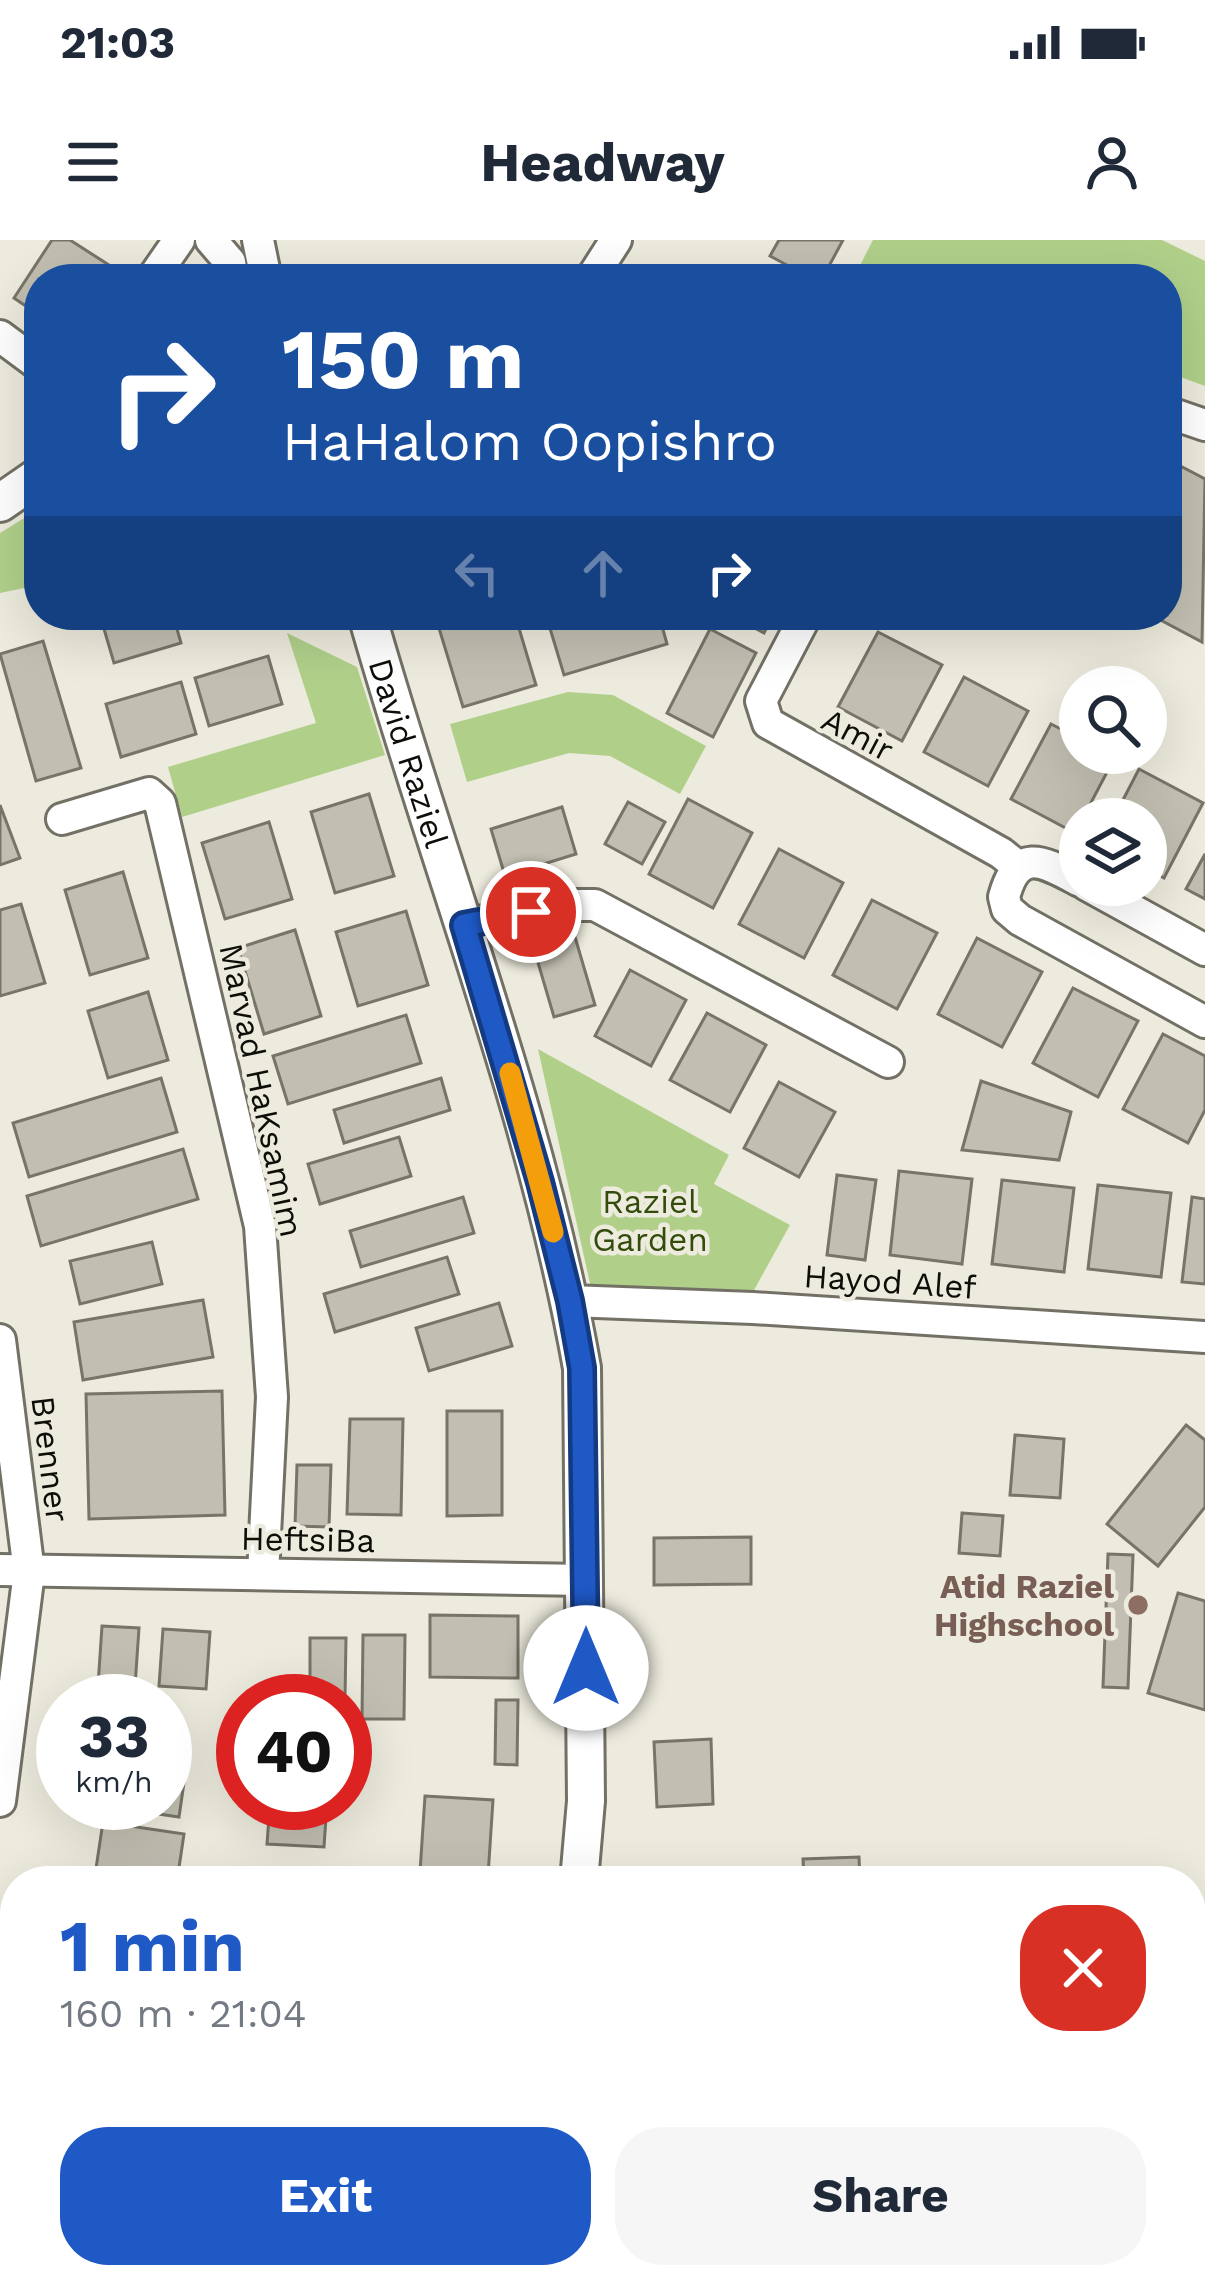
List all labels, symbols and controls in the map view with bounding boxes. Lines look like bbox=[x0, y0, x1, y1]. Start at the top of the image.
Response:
text: 21:03 bbox=[60, 16, 175, 69]
icon: menu bbox=[60, 129, 126, 195]
icon: person bbox=[1079, 129, 1145, 195]
text: Headway bbox=[480, 131, 725, 194]
text: 150 m bbox=[282, 310, 524, 408]
icon: right bbox=[84, 312, 240, 468]
text: HaHalom Oopishro bbox=[282, 410, 777, 473]
icon: left bbox=[444, 540, 510, 606]
icon: ahead bbox=[570, 540, 636, 606]
icon: right bbox=[696, 540, 762, 606]
street label: David Raziel bbox=[361, 654, 456, 852]
map controls bbox=[1059, 666, 1167, 906]
button: search bbox=[1059, 666, 1167, 774]
street label: Amir bbox=[815, 700, 900, 769]
button: layers bbox=[1059, 798, 1167, 906]
pin bbox=[480, 861, 582, 963]
icon: arrive bbox=[498, 879, 564, 945]
street label: Marvad HaKsamim bbox=[211, 940, 312, 1240]
park label: Raziel Garden bbox=[592, 1182, 708, 1259]
street label: Hayod Alef bbox=[802, 1256, 978, 1307]
street label: Brenner bbox=[23, 1394, 78, 1524]
street label: HeftsiBa bbox=[240, 1519, 376, 1560]
place label: Atid Raziel Highschool bbox=[934, 1567, 1114, 1644]
marker: Atid Raziel Highschool bbox=[1125, 1592, 1151, 1618]
position arrow bbox=[523, 1605, 649, 1731]
speed limit sign: 40 bbox=[216, 1674, 372, 1830]
text: 33 bbox=[78, 1701, 150, 1772]
text: km/h bbox=[75, 1764, 153, 1799]
text: 1 min bbox=[60, 1904, 245, 1988]
button: close bbox=[1020, 1905, 1146, 2031]
text: 160 m · 21:04 bbox=[60, 1991, 307, 2036]
button: Exit bbox=[60, 2127, 591, 2265]
button: Share bbox=[615, 2127, 1146, 2265]

